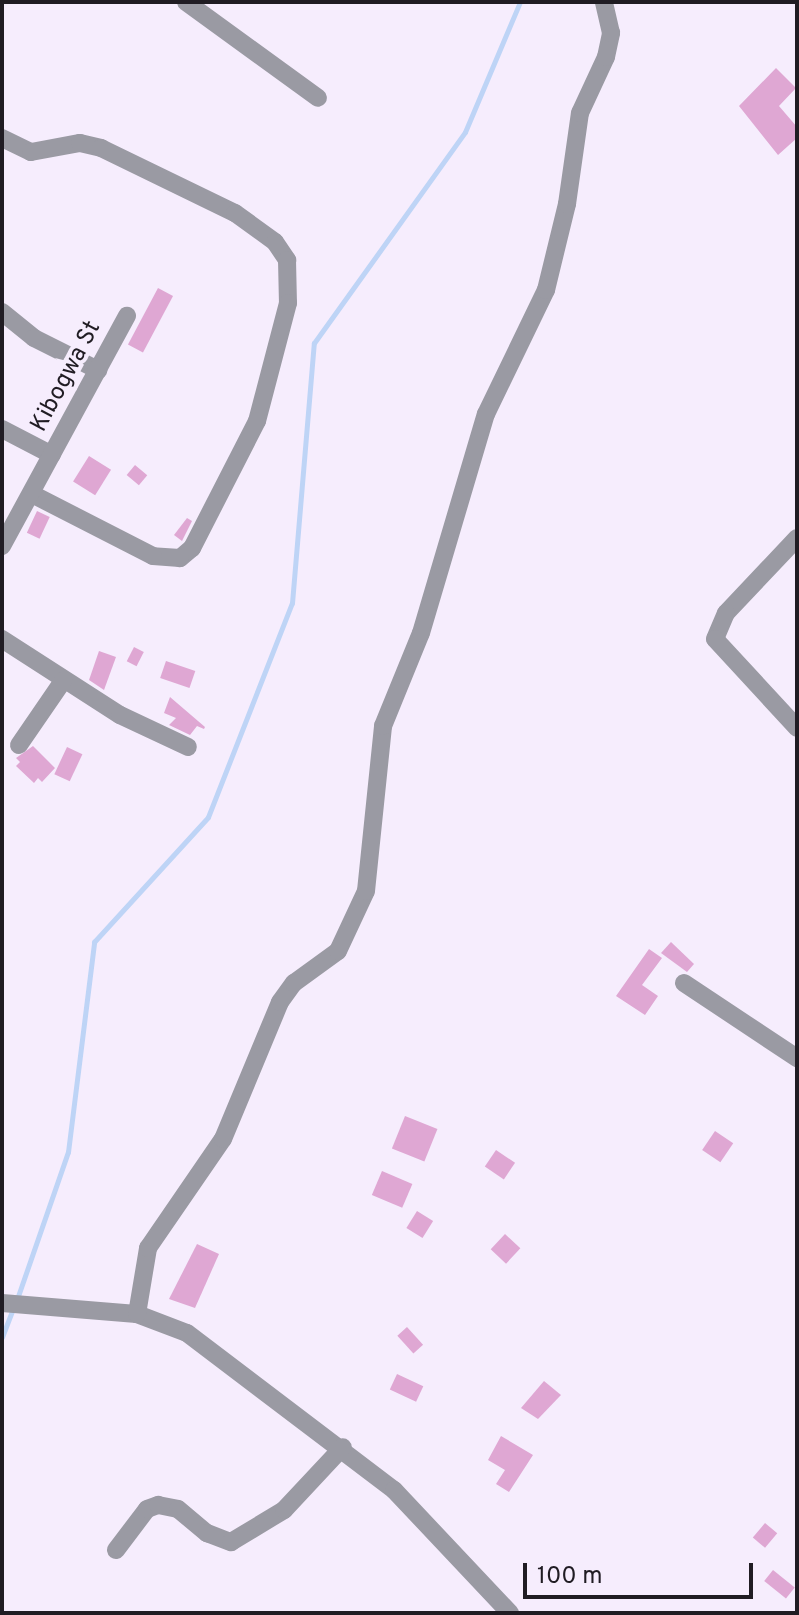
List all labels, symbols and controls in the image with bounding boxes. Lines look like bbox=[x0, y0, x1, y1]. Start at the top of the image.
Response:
street label: Kibogwa St bbox=[26, 317, 108, 437]
scale bar bbox=[527, 1547, 757, 1597]
text: 100 m bbox=[537, 1562, 603, 1592]

